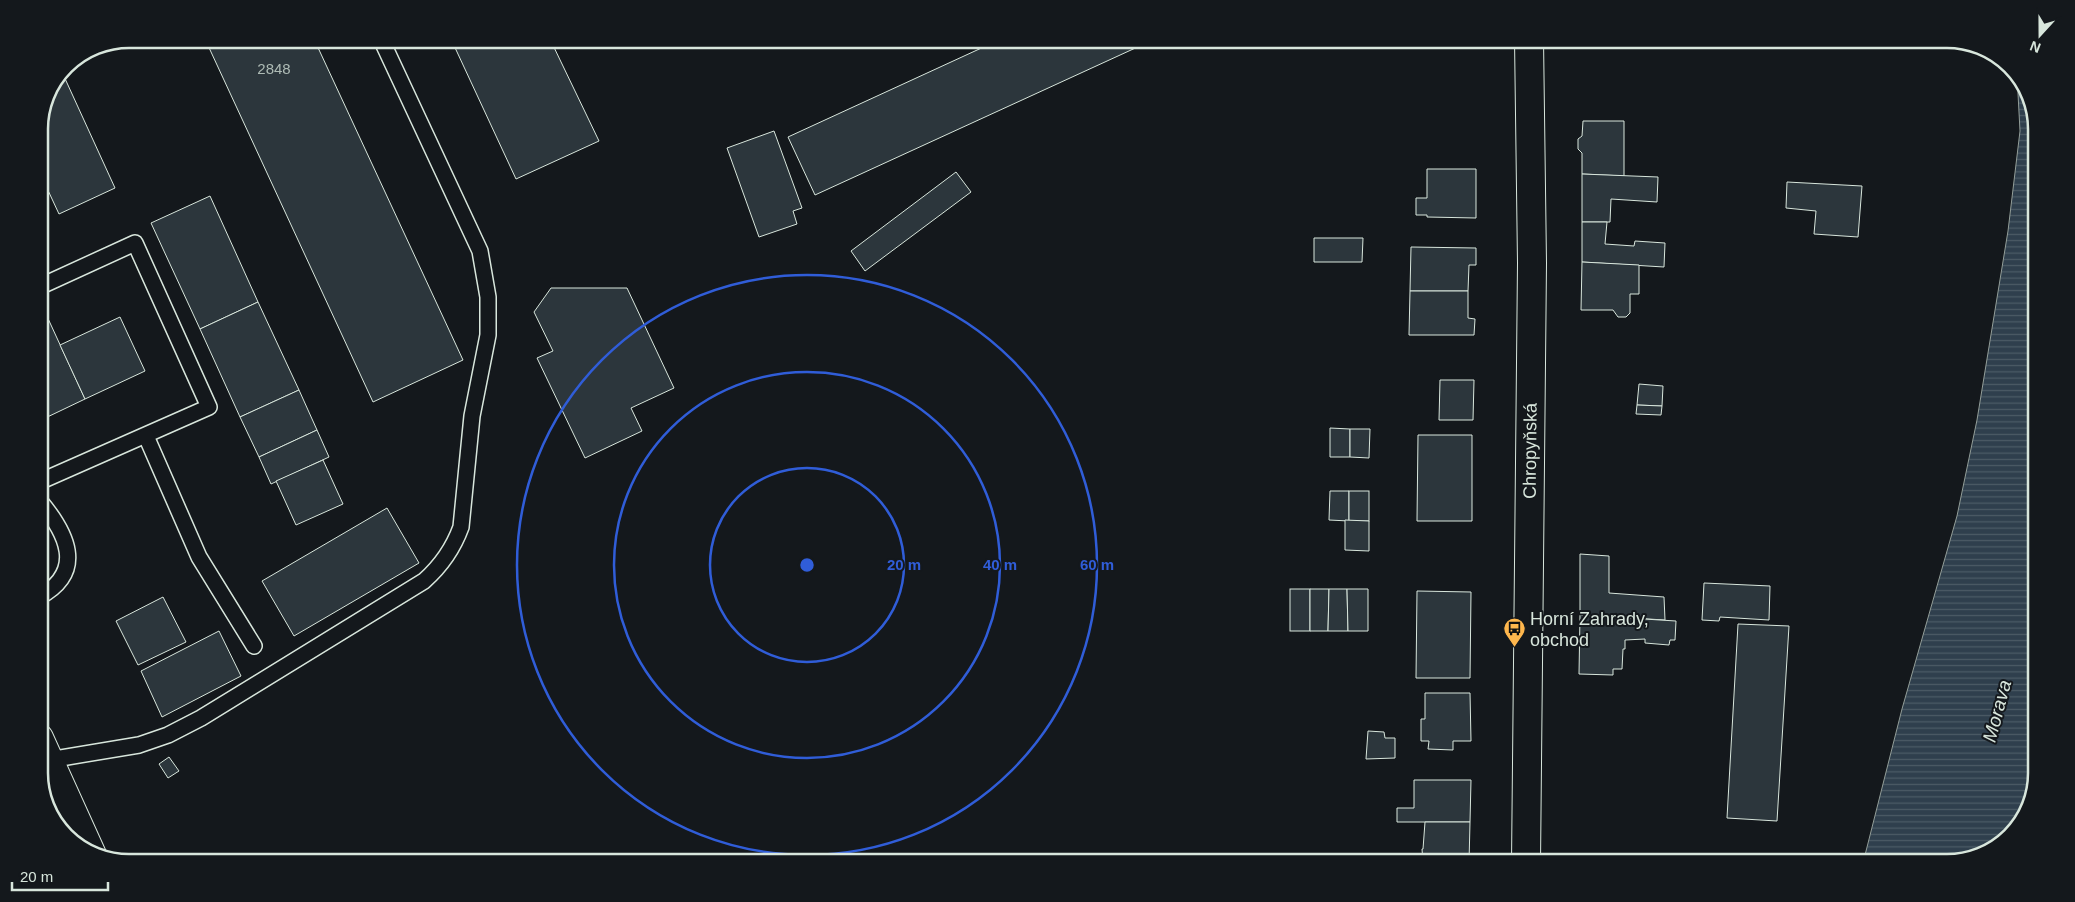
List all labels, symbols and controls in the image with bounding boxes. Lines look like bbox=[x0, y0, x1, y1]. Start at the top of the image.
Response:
north arrow bbox=[2015, 10, 2065, 60]
text: N bbox=[2028, 38, 2043, 56]
house number: 2848 bbox=[257, 60, 291, 77]
street label: Chropyňská bbox=[1520, 402, 1541, 499]
centre of rings bbox=[798, 556, 816, 574]
text: 20 m bbox=[887, 556, 921, 573]
text: 40 m bbox=[983, 556, 1017, 573]
text: 60 m bbox=[1080, 556, 1114, 573]
place label: Horní Zahrady, obchod bbox=[1530, 609, 1649, 650]
bus stop icon: Horní Zahrady, obchod bbox=[1502, 617, 1526, 648]
water label: Morava bbox=[1979, 678, 2015, 744]
scale bar bbox=[12, 860, 109, 892]
text: 20 m bbox=[20, 868, 53, 885]

